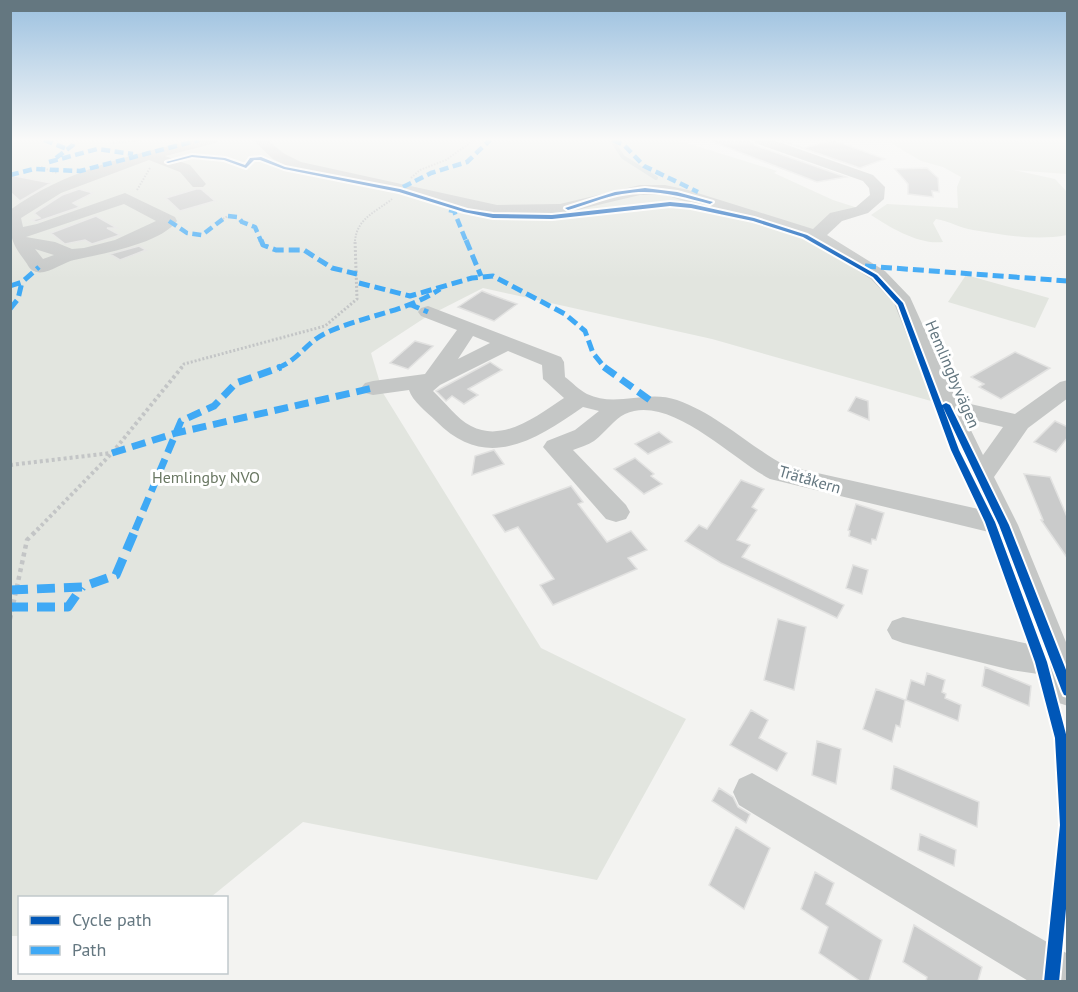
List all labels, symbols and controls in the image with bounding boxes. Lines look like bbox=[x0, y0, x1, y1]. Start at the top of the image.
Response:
street label: Hemlingbyvägen bbox=[921, 317, 985, 431]
street label: Trätåkern bbox=[777, 461, 843, 497]
park label: Hemlingby NVO bbox=[152, 467, 260, 487]
legend bbox=[18, 896, 228, 974]
text: Cycle path bbox=[72, 908, 152, 931]
text: Path bbox=[72, 938, 106, 961]

